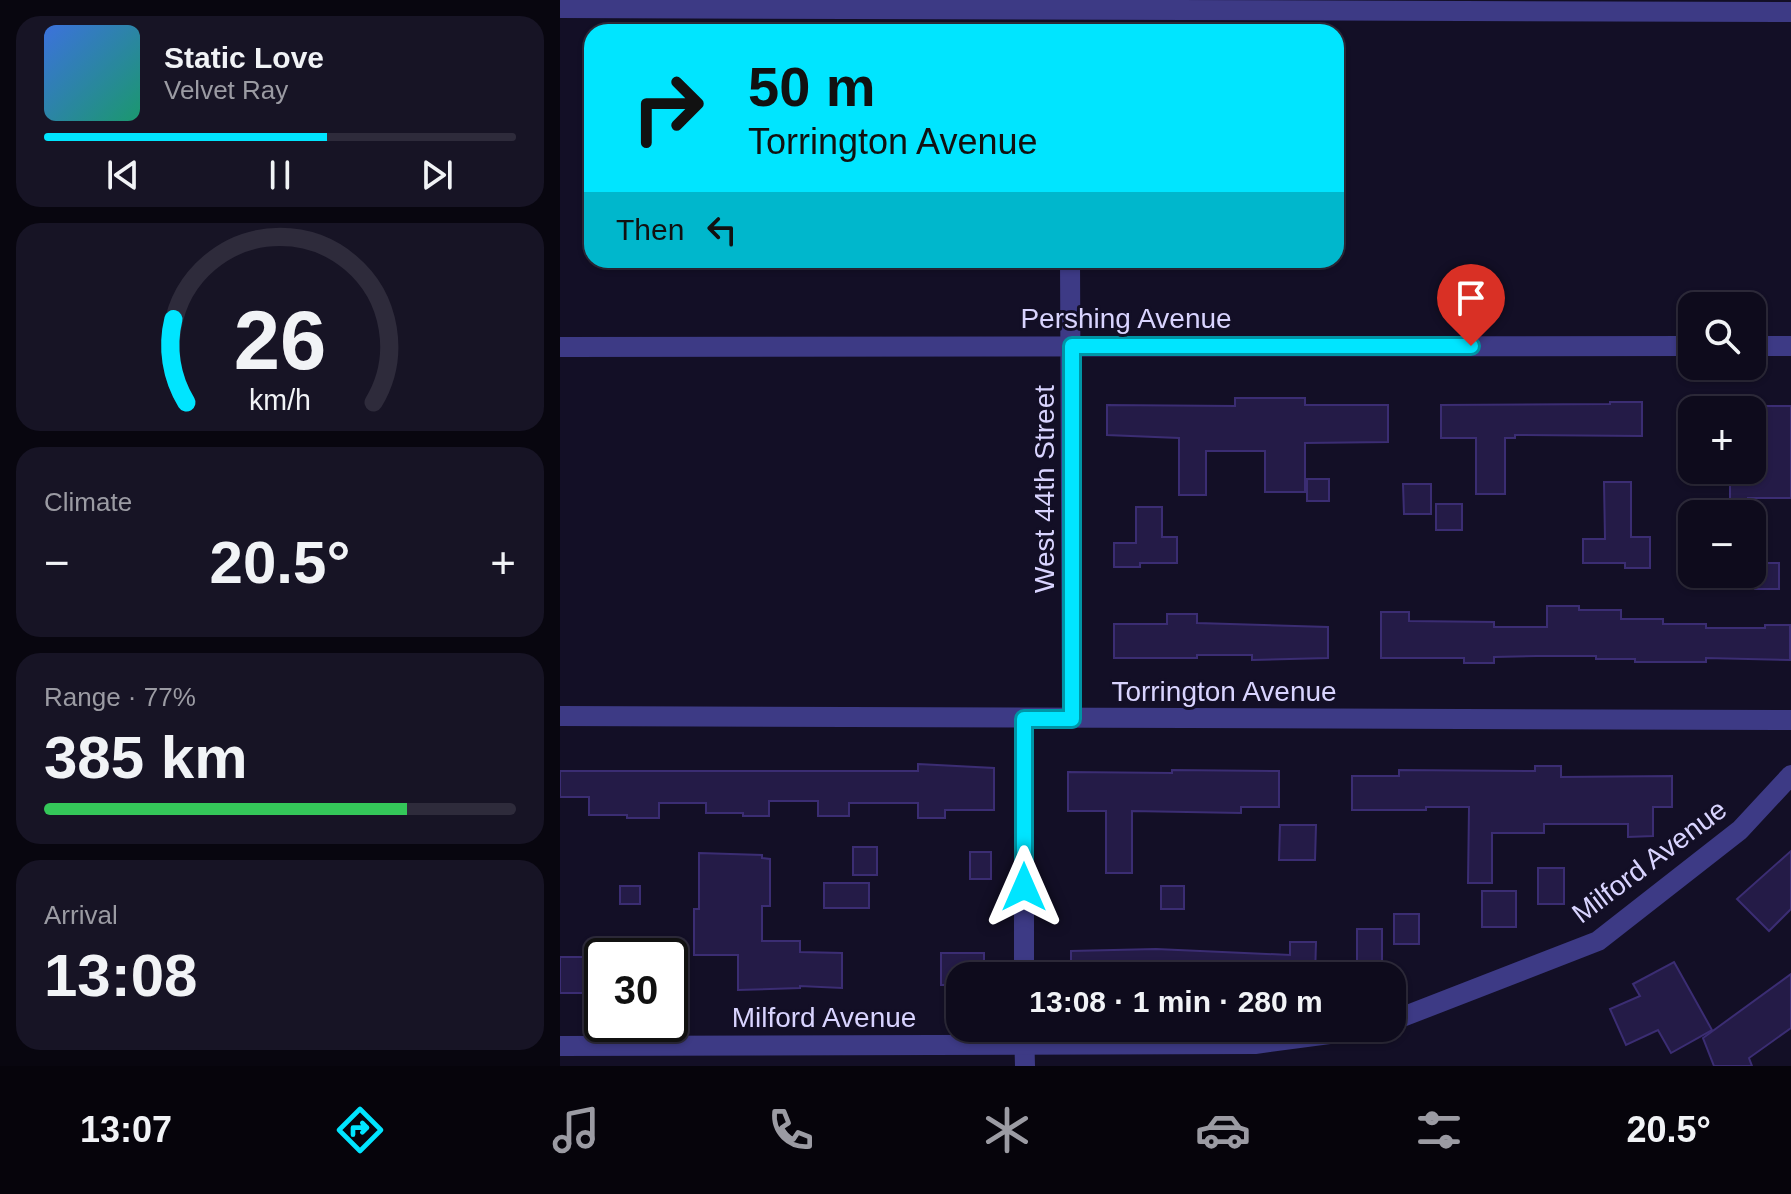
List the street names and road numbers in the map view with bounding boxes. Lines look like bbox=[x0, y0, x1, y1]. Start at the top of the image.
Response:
street label: Pershing Avenue bbox=[1020, 303, 1232, 334]
street label: West 44th Street bbox=[1029, 385, 1060, 593]
street label: Torrington Avenue bbox=[1111, 676, 1337, 707]
street label: Milford Avenue bbox=[1566, 793, 1732, 929]
street label: Milford Avenue bbox=[732, 1002, 916, 1033]

